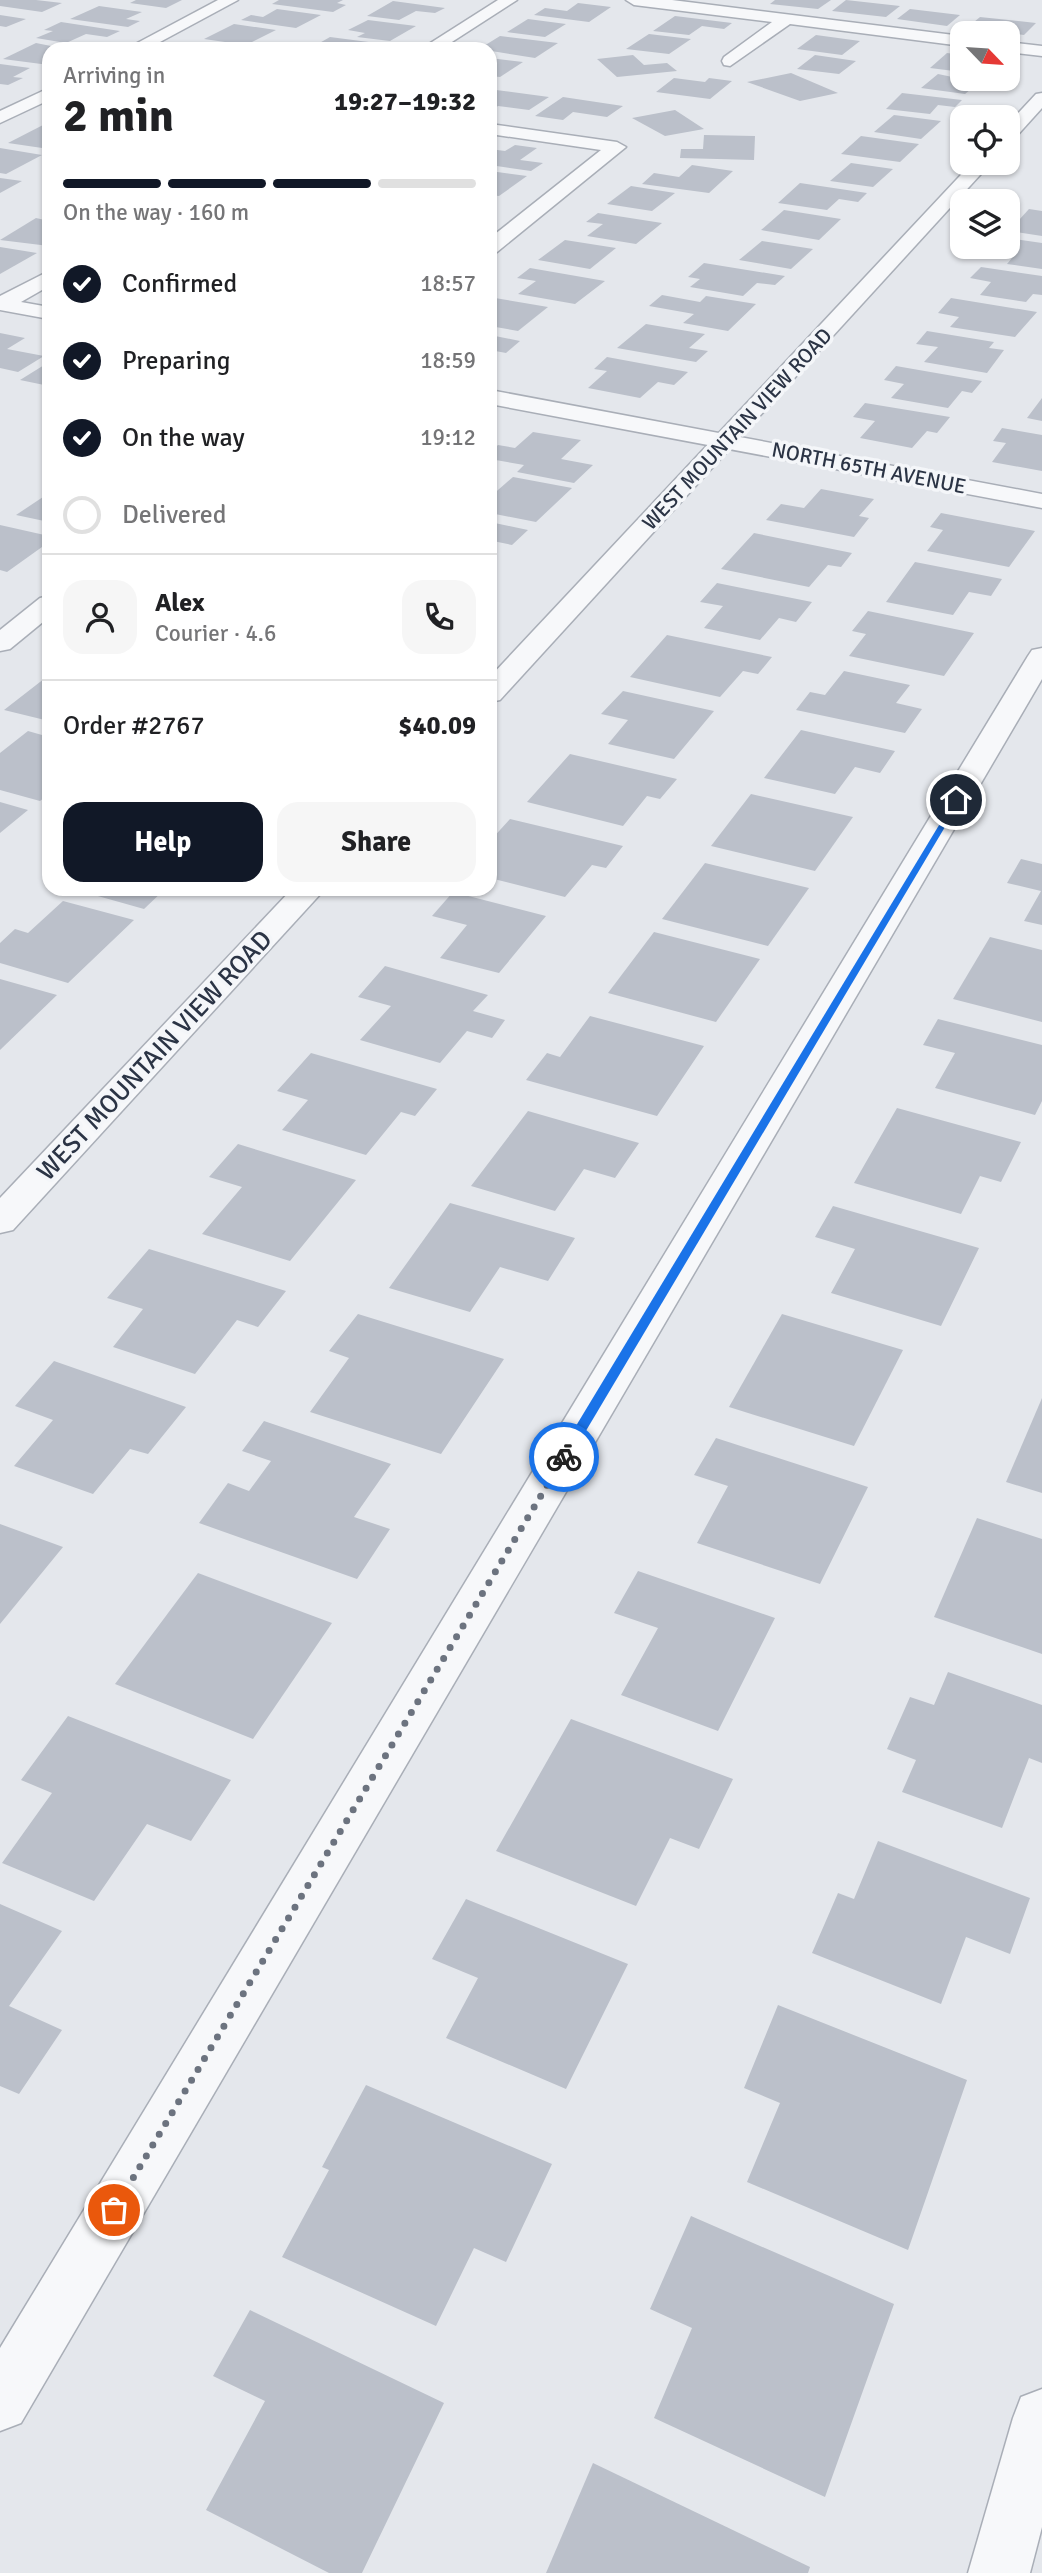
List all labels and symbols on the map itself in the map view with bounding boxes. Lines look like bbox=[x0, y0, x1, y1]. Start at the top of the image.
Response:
north arrow bbox=[950, 21, 1020, 91]
street label: WEST MOUNTAIN VIEW ROAD bbox=[637, 323, 837, 535]
street label: NORTH 65TH AVENUE bbox=[770, 436, 968, 500]
pin bbox=[926, 770, 986, 830]
street label: WEST MOUNTAIN VIEW ROAD bbox=[30, 924, 279, 1187]
courier bbox=[529, 1422, 599, 1492]
pin bbox=[84, 2180, 144, 2240]

